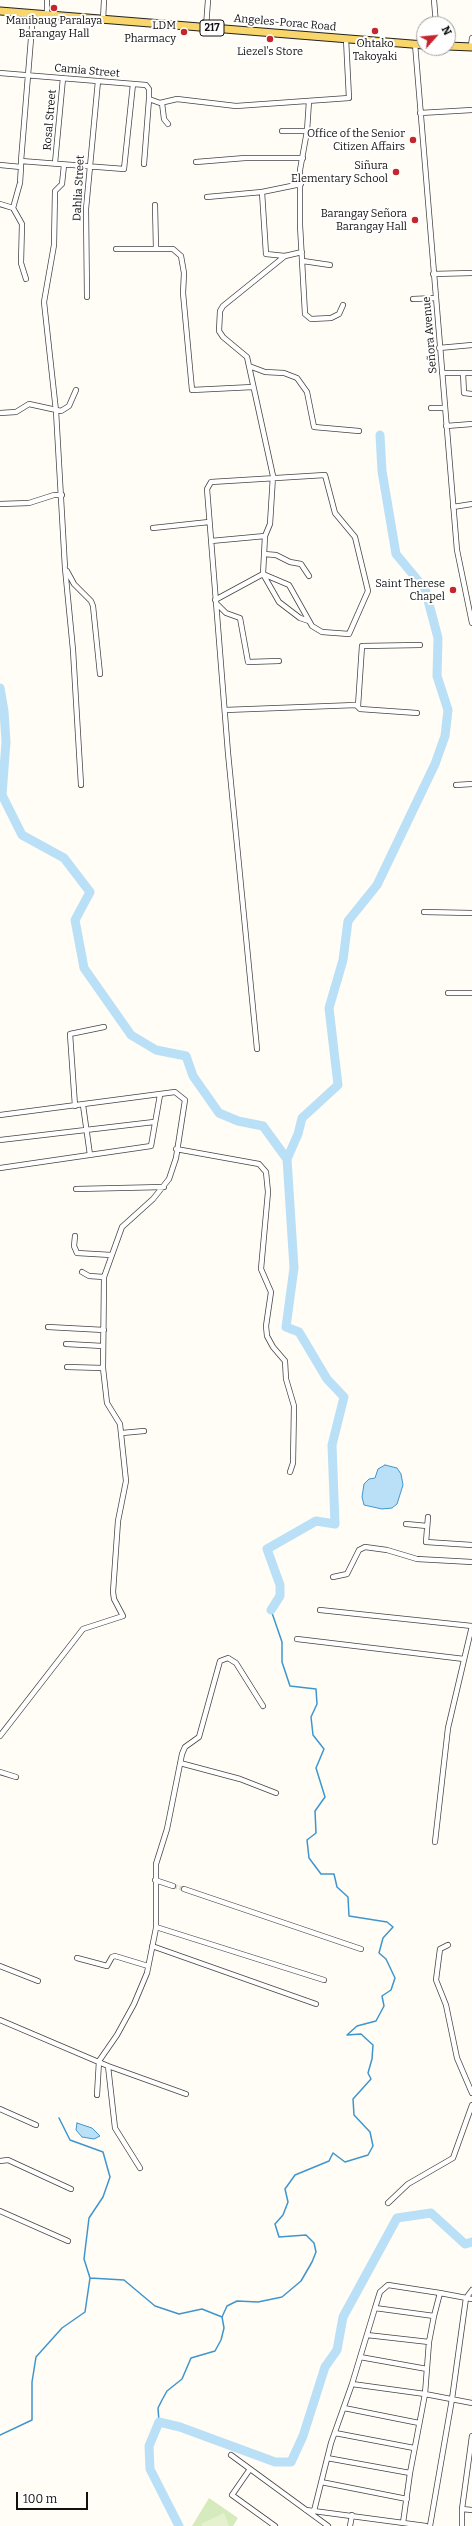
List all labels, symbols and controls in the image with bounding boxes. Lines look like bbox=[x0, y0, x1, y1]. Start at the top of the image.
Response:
marker: Manibaug Paralaya Barangay Hall bbox=[49, 3, 59, 13]
street label: Angeles-Porac Road bbox=[233, 12, 337, 34]
place label: Manibaug Paralaya Barangay Hall bbox=[6, 14, 102, 40]
north arrow bbox=[416, 16, 456, 56]
place label: LDM Pharmacy bbox=[124, 19, 176, 45]
road number: 217 bbox=[200, 20, 224, 36]
text: N bbox=[439, 24, 454, 38]
marker: Ohtako Takoyaki bbox=[370, 26, 380, 36]
marker: LDM Pharmacy bbox=[179, 27, 189, 37]
marker: Liezel's Store bbox=[265, 34, 275, 44]
place label: Ohtako Takoyaki bbox=[353, 37, 397, 63]
place label: Liezel's Store bbox=[237, 45, 303, 59]
street label: Camia Street bbox=[54, 62, 120, 80]
street label: Rosal Street bbox=[41, 89, 59, 151]
place label: Office of the Senior Citizen Affairs bbox=[307, 127, 405, 153]
marker: Office of the Senior Citizen Affairs bbox=[408, 135, 418, 145]
street label: Dahlia Street bbox=[71, 155, 87, 221]
place label: Siñura Elementary School bbox=[291, 159, 388, 185]
marker: Siñura Elementary School bbox=[391, 167, 401, 177]
place label: Barangay Señora Barangay Hall bbox=[321, 207, 407, 233]
marker: Barangay Señora Barangay Hall bbox=[410, 215, 420, 225]
street label: Señora Avenue bbox=[420, 296, 440, 374]
place label: Saint Therese Chapel bbox=[375, 577, 445, 603]
marker: Saint Therese Chapel bbox=[448, 585, 458, 595]
scale bar bbox=[18, 2484, 90, 2510]
text: 100 m bbox=[23, 2492, 57, 2506]

